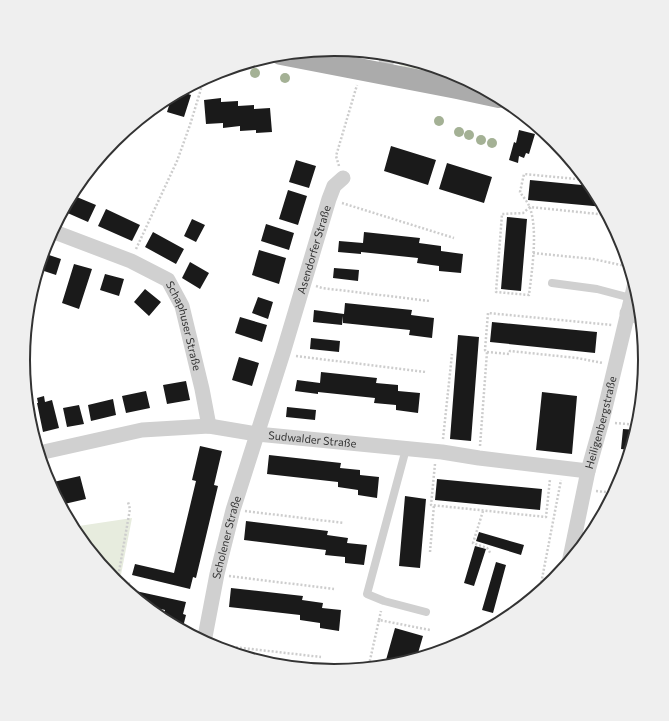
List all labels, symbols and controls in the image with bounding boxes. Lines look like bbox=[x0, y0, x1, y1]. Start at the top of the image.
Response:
street label: Asendorfer Straße bbox=[294, 203, 333, 295]
street label: Schaphuser Straße bbox=[164, 278, 204, 372]
street label: Heiligenbergstraße bbox=[582, 375, 619, 470]
street label: Sudwalder Straße bbox=[268, 428, 357, 450]
street label: Scholener Straße bbox=[209, 494, 243, 580]

